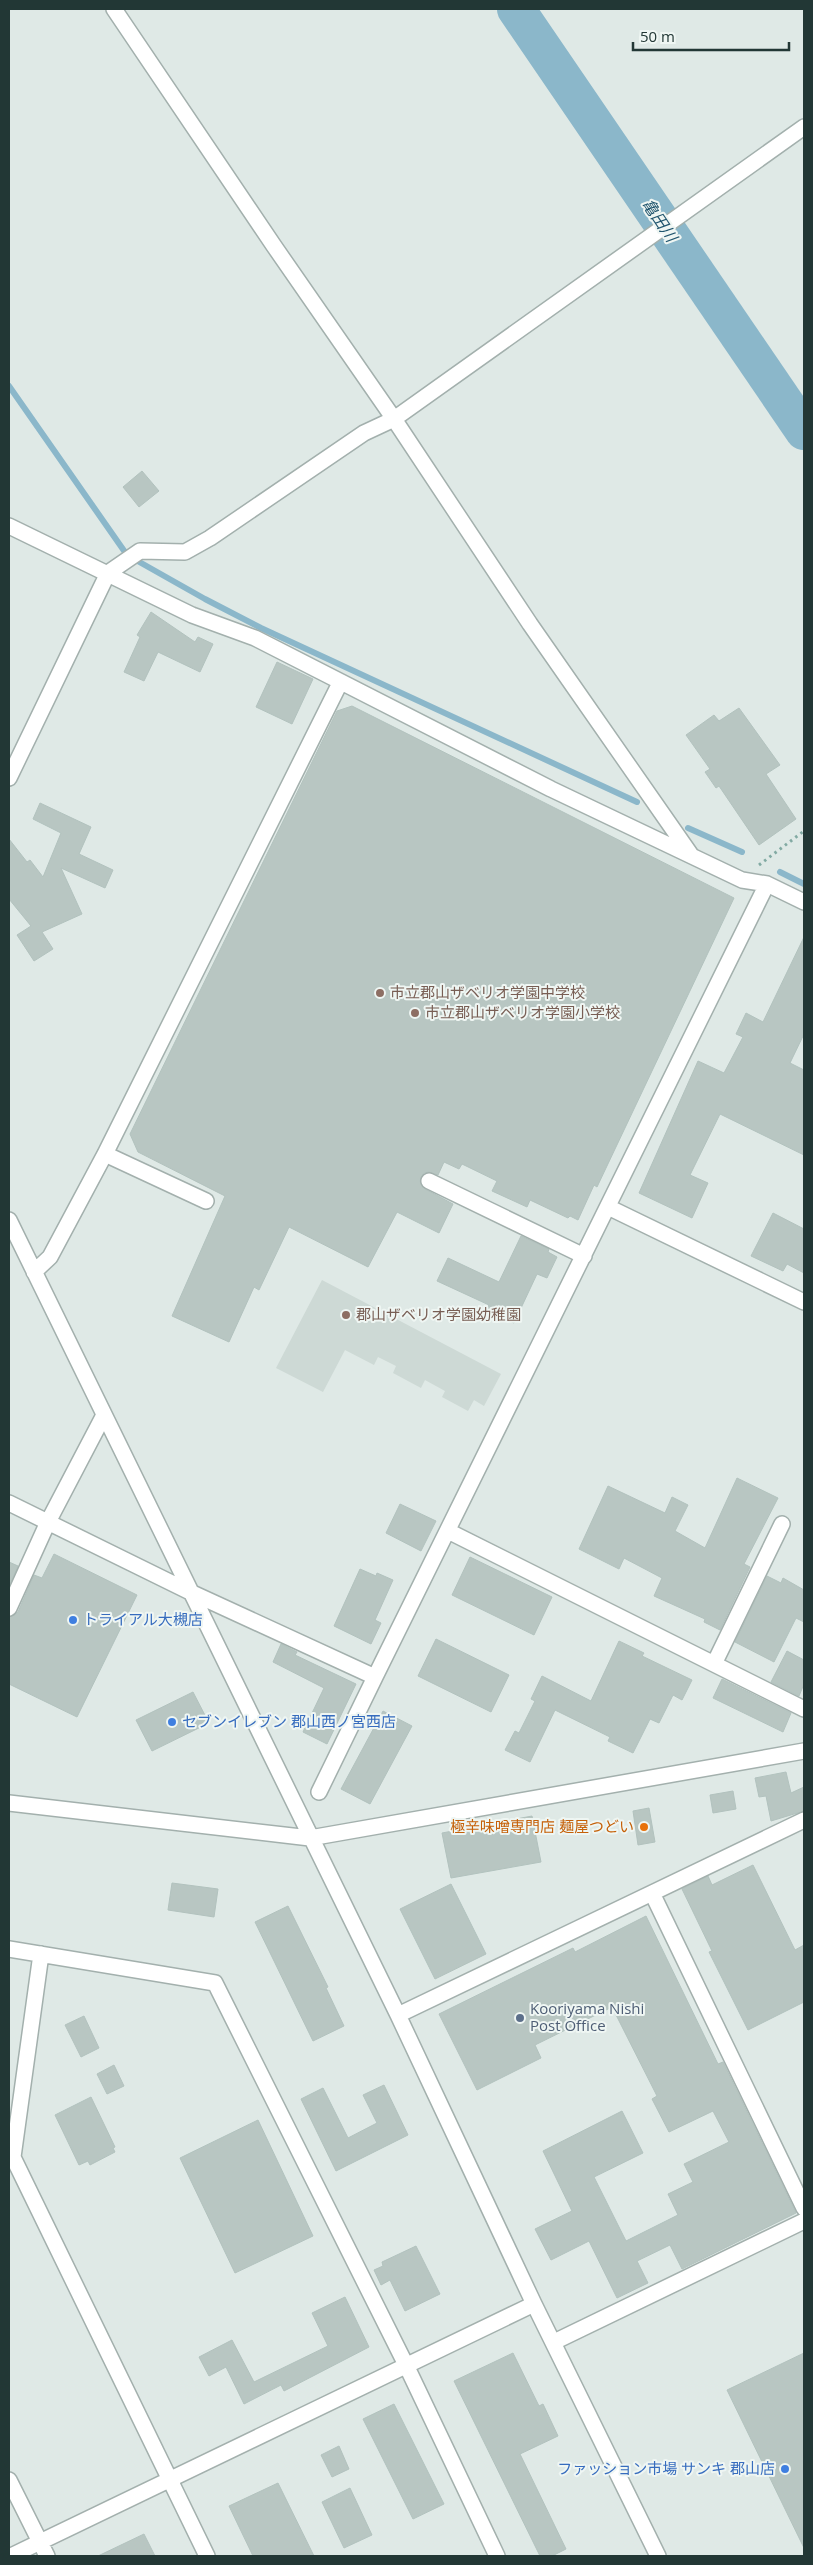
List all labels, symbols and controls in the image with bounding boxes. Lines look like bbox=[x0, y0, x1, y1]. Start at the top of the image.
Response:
scale bar bbox=[633, 20, 789, 52]
text: 50 m bbox=[640, 26, 675, 46]
water label: 亀田川 bbox=[637, 194, 684, 248]
place label: 市立郡山ザベリオ学園中学校 bbox=[390, 982, 585, 1002]
marker: 市立郡山ザベリオ学園中学校 bbox=[374, 987, 386, 999]
place label: 市立郡山ザベリオ学園小学校 bbox=[425, 1002, 620, 1022]
marker: 市立郡山ザベリオ学園小学校 bbox=[409, 1007, 421, 1019]
place label: 郡山ザベリオ学園幼稚園 bbox=[356, 1304, 521, 1324]
marker: 郡山ザベリオ学園幼稚園 bbox=[340, 1309, 352, 1321]
place label: トライアル大槻店 bbox=[83, 1609, 203, 1629]
marker: トライアル大槻店 bbox=[67, 1614, 79, 1626]
place label: セブンイレブン 郡山西ノ宮西店 bbox=[182, 1711, 396, 1731]
marker: セブンイレブン 郡山西ノ宮西店 bbox=[166, 1716, 178, 1728]
place label: 極辛味噌専門店 麺屋つどい bbox=[450, 1816, 634, 1836]
marker: 極辛味噌専門店 麺屋つどい bbox=[638, 1821, 650, 1833]
place label: Kooriyama Nishi Post Office bbox=[530, 1998, 644, 2035]
marker: Kooriyama Nishi Post Office bbox=[514, 2012, 526, 2024]
place label: ファッション市場 サンキ 郡山店 bbox=[557, 2458, 775, 2478]
marker: ファッション市場 サンキ 郡山店 bbox=[779, 2463, 791, 2475]

